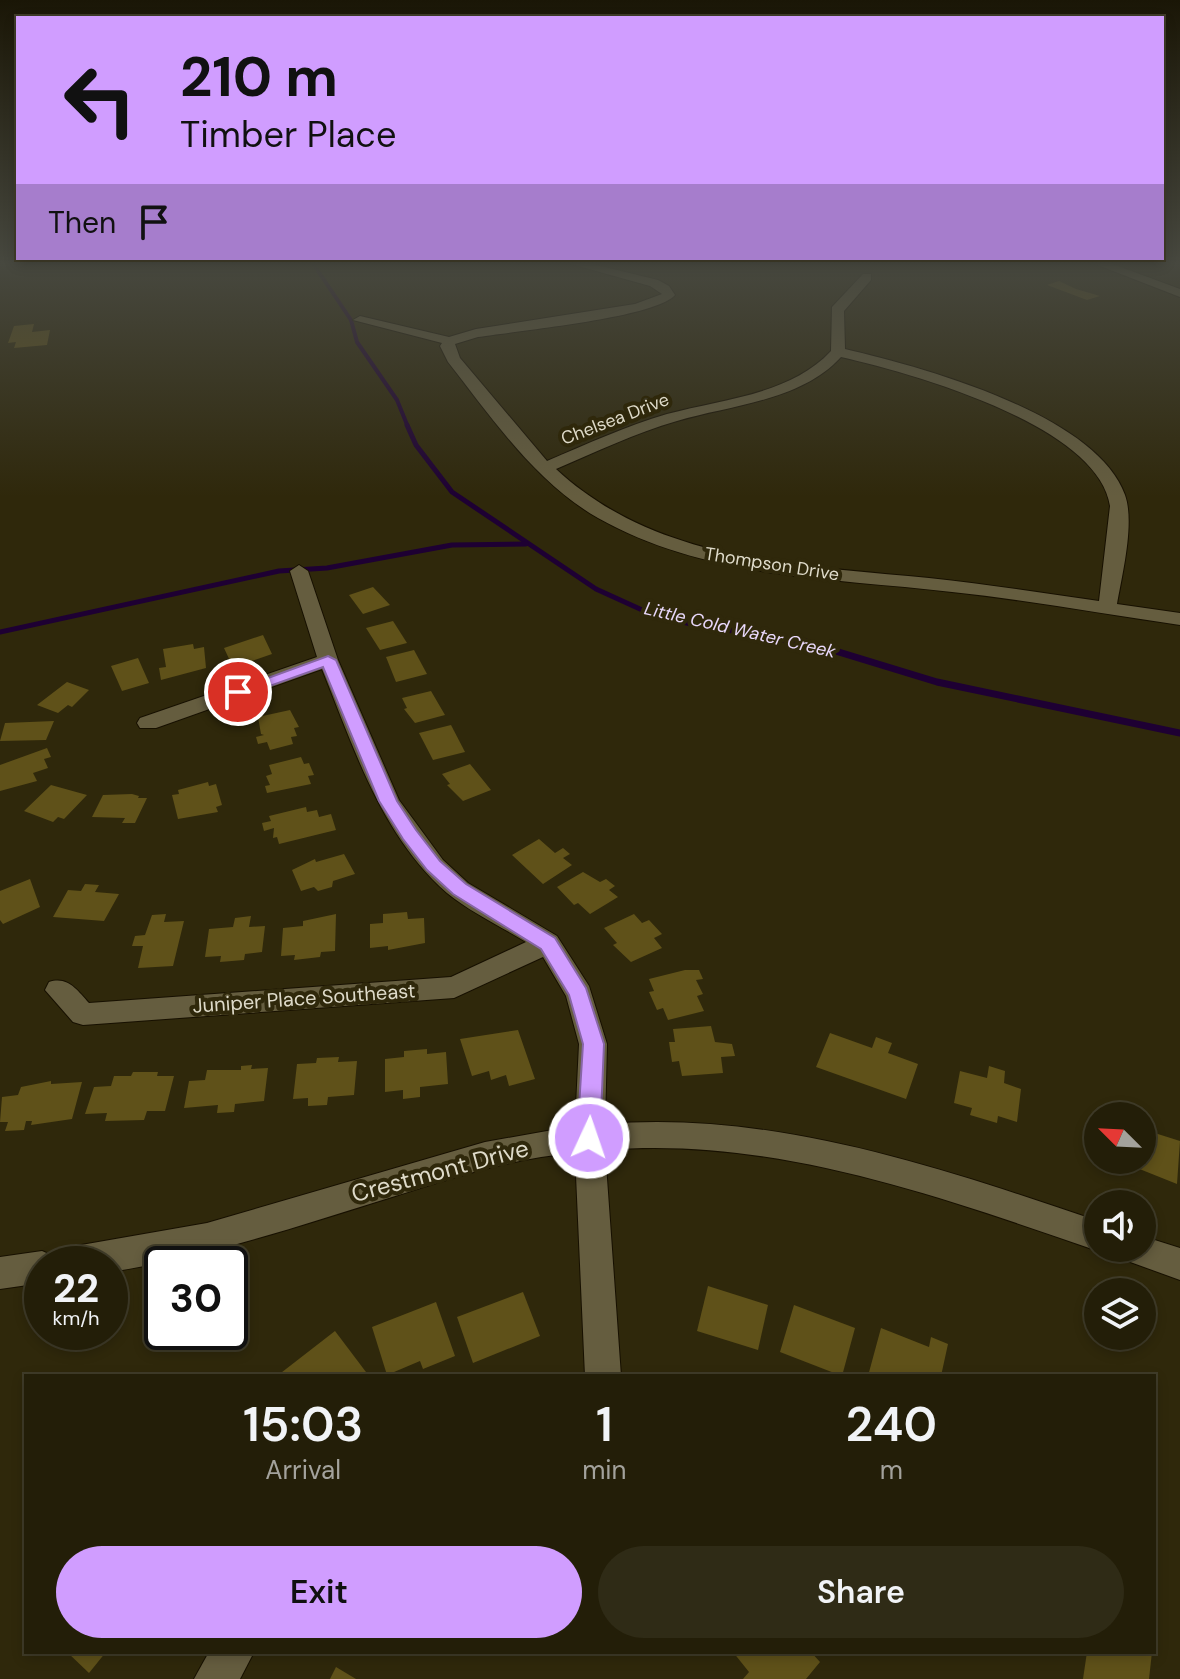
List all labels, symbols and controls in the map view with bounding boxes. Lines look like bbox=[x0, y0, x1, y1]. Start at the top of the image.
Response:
text: 210 m bbox=[180, 40, 338, 113]
icon: left bbox=[48, 48, 152, 152]
text: Timber Place bbox=[180, 111, 396, 158]
icon: arrive bbox=[132, 200, 176, 244]
text: Then bbox=[48, 203, 116, 242]
street label: Chelsea Drive bbox=[558, 387, 672, 451]
street label: Thompson Drive bbox=[703, 542, 841, 586]
water label: Little Cold Water Creek bbox=[642, 596, 839, 664]
pin bbox=[204, 658, 272, 726]
icon: arrive bbox=[216, 670, 260, 714]
street label: Juniper Place Southeast bbox=[192, 977, 416, 1019]
position arrow bbox=[547, 1096, 631, 1180]
north arrow bbox=[1084, 1102, 1156, 1174]
map controls bbox=[1084, 1102, 1156, 1350]
street label: Crestmont Drive bbox=[348, 1132, 532, 1209]
button: sound bbox=[1084, 1190, 1156, 1262]
speed limit sign: 30 bbox=[144, 1246, 248, 1350]
text: 22 bbox=[53, 1262, 99, 1314]
button: layers bbox=[1084, 1278, 1156, 1350]
text: km/h bbox=[52, 1305, 100, 1331]
text: 15:03 bbox=[243, 1393, 363, 1456]
text: 1 bbox=[596, 1393, 613, 1456]
text: 240 bbox=[846, 1393, 937, 1456]
text: Arrival bbox=[265, 1453, 341, 1487]
text: min bbox=[582, 1453, 627, 1487]
text: m bbox=[880, 1453, 903, 1487]
button: Exit bbox=[56, 1546, 582, 1638]
button: Share bbox=[598, 1546, 1124, 1638]

